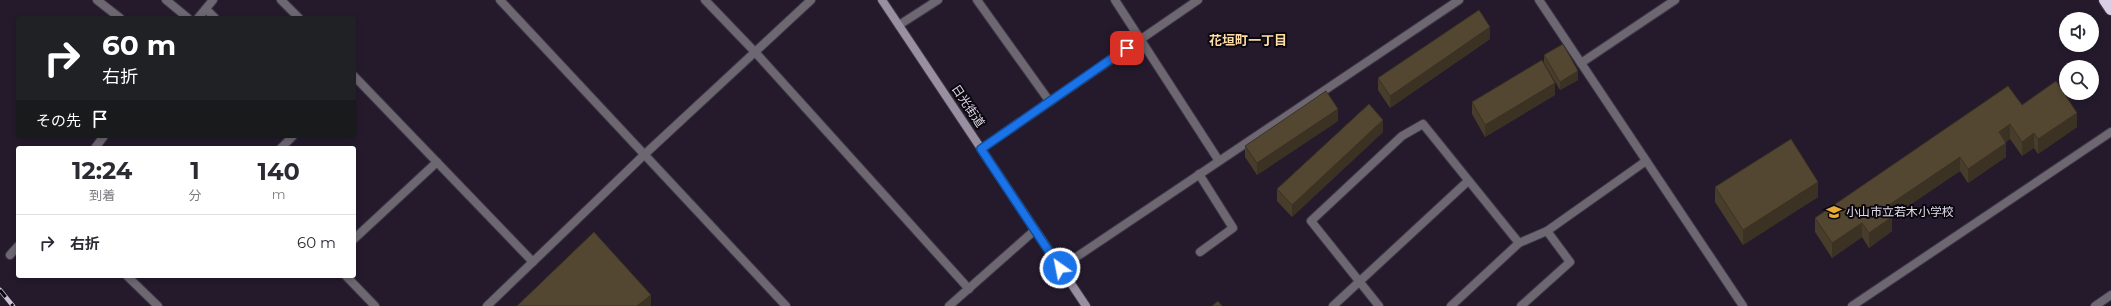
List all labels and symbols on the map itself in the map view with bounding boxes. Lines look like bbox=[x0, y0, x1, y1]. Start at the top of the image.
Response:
pin bbox=[1110, 31, 1144, 65]
district label: 花垣町一丁目 bbox=[1209, 32, 1287, 48]
street label: 日光街道 bbox=[949, 82, 988, 130]
school or university icon: 小山市立若木小学校 bbox=[1825, 203, 1843, 221]
place label: 小山市立若木小学校 bbox=[1846, 204, 1954, 219]
position arrow bbox=[1039, 247, 1081, 289]

